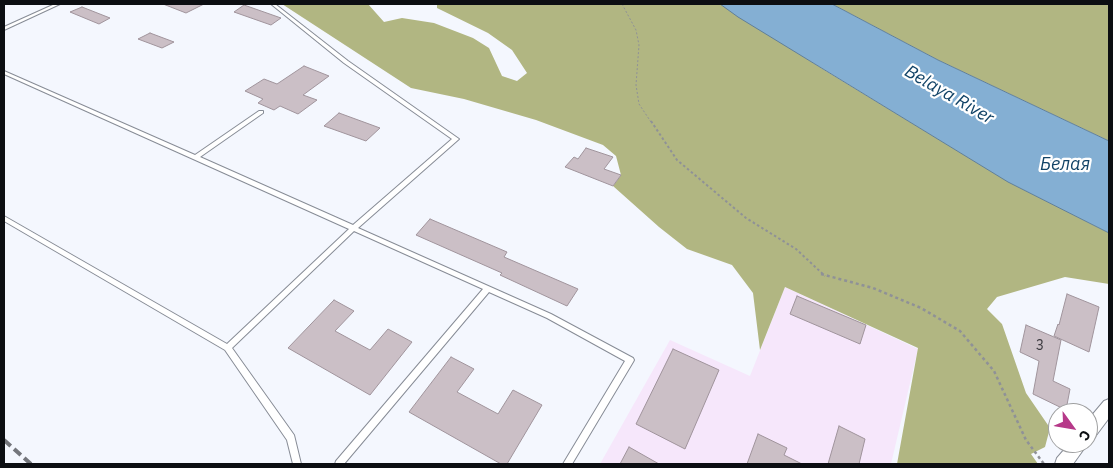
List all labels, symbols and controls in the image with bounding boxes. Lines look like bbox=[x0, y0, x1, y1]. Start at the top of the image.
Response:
water label: Belaya River bbox=[901, 61, 997, 129]
water label: Белая bbox=[1040, 154, 1090, 176]
house number: 3 bbox=[1036, 338, 1044, 354]
north arrow bbox=[1048, 403, 1098, 453]
text: С bbox=[1075, 427, 1095, 444]

